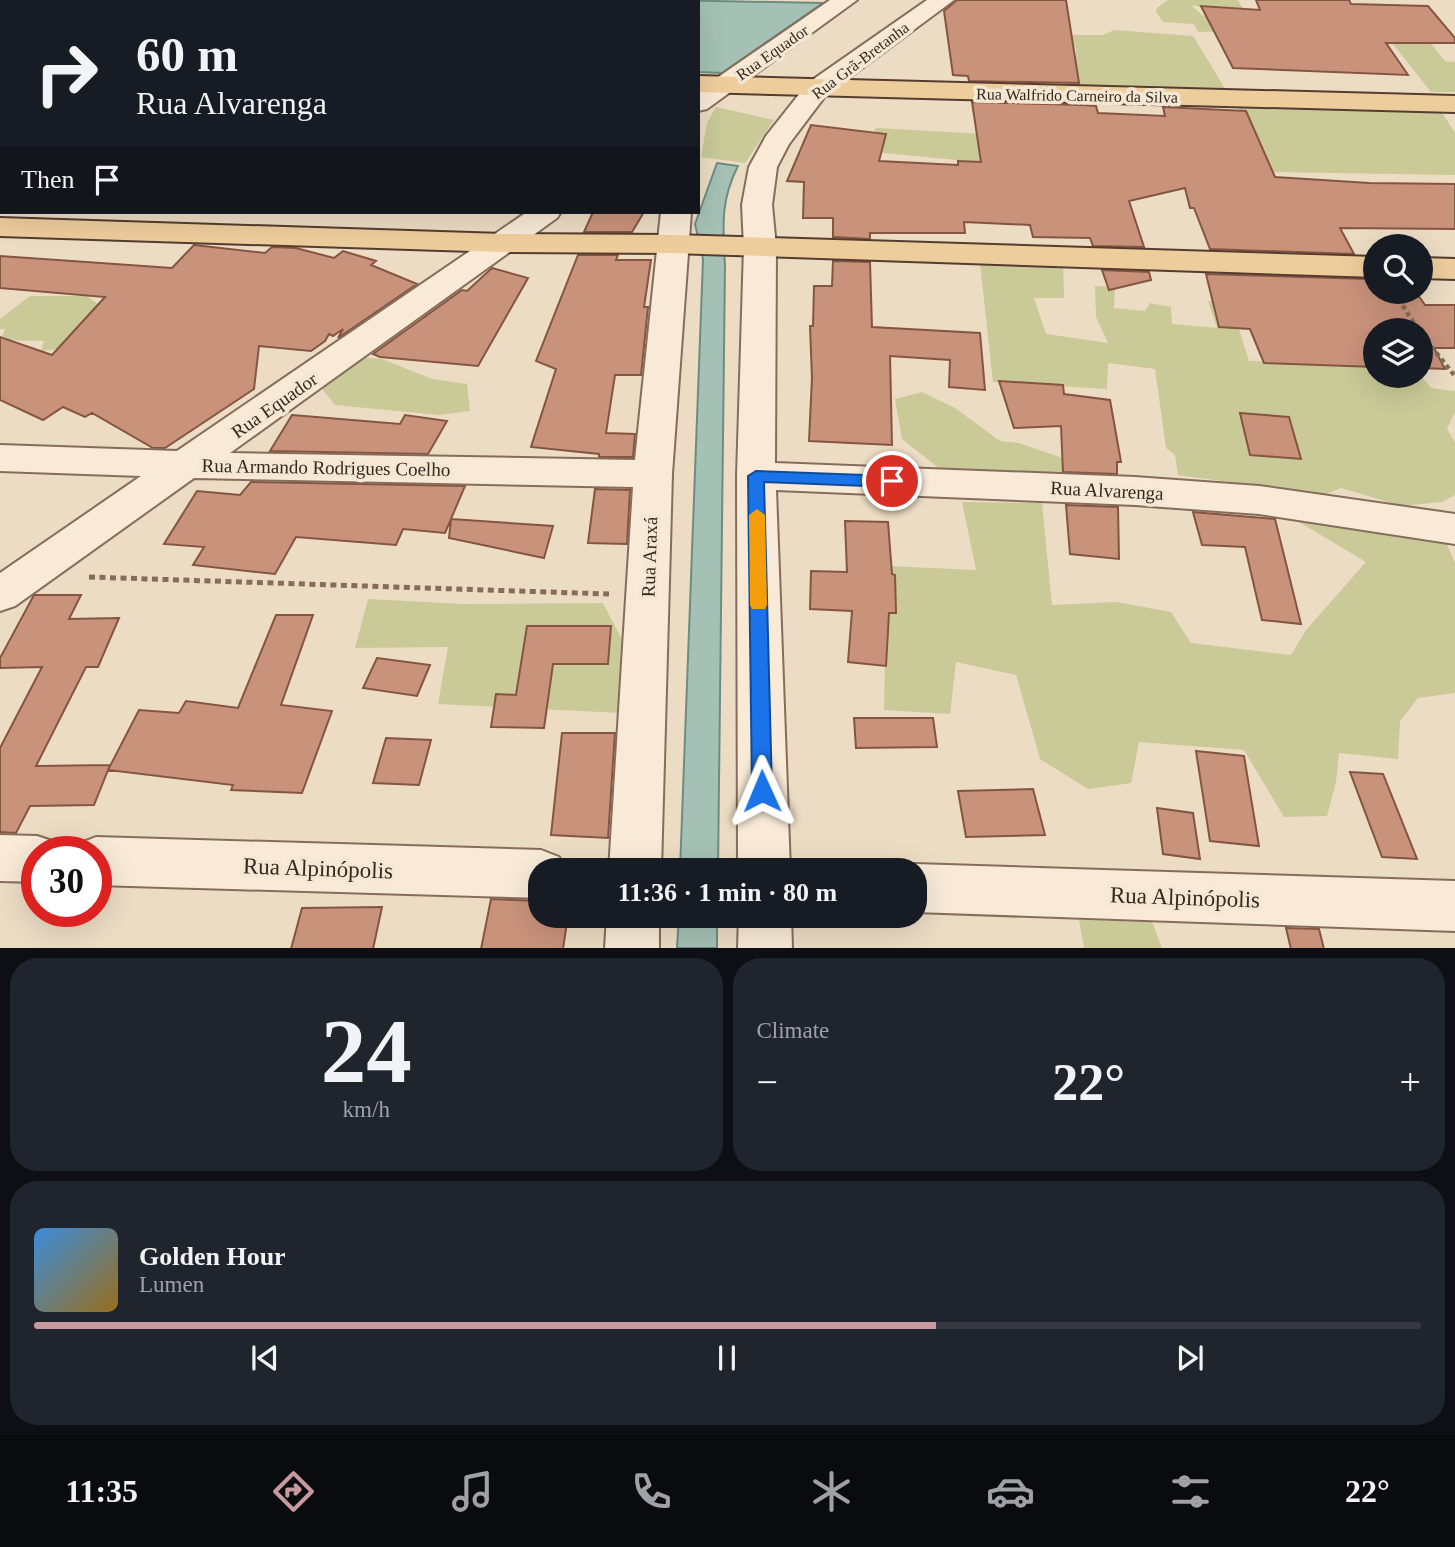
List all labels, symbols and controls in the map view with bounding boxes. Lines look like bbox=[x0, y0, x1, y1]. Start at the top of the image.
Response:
street label: Rua Grã-Bretanha bbox=[809, 18, 912, 102]
street label: Rua Equador bbox=[733, 21, 813, 84]
text: 60 m bbox=[136, 27, 238, 82]
icon: right bbox=[21, 28, 112, 119]
text: Rua Alvarenga bbox=[136, 85, 327, 121]
street label: Rua Walfrido Carneiro da Silva bbox=[976, 85, 1178, 106]
icon: arrive bbox=[88, 161, 126, 199]
text: Then bbox=[21, 165, 74, 194]
map controls bbox=[1363, 234, 1433, 388]
button: search bbox=[1363, 234, 1433, 304]
button: layers bbox=[1363, 318, 1433, 388]
street label: Rua Equador bbox=[227, 368, 322, 443]
pin bbox=[862, 451, 922, 511]
street label: Rua Armando Rodrigues Coelho bbox=[202, 455, 450, 480]
icon: arrive bbox=[873, 462, 911, 500]
street label: Rua Alvarenga bbox=[1050, 477, 1165, 504]
street label: Rua Araxá bbox=[638, 516, 661, 598]
position arrow bbox=[725, 754, 799, 828]
speed limit sign: 30 bbox=[21, 836, 112, 927]
street label: Rua Alpinópolis bbox=[243, 853, 393, 884]
text: 11:36 · 1 min · 80 m bbox=[618, 878, 837, 907]
street label: Rua Alpinópolis bbox=[1110, 882, 1260, 913]
text: 24 bbox=[321, 1001, 412, 1102]
text: Climate bbox=[757, 1018, 829, 1043]
text: 22° bbox=[1052, 1054, 1125, 1111]
text: − bbox=[757, 1061, 778, 1103]
text: + bbox=[1400, 1061, 1421, 1103]
text: km/h bbox=[343, 1097, 390, 1122]
text: Golden Hour bbox=[139, 1242, 286, 1271]
text: Lumen bbox=[139, 1272, 204, 1297]
icon: previous bbox=[246, 1339, 284, 1377]
icon: pause bbox=[708, 1339, 746, 1377]
icon: next bbox=[1171, 1339, 1209, 1377]
icon: directions bbox=[269, 1467, 318, 1516]
icon: music bbox=[448, 1467, 497, 1516]
icon: phone bbox=[627, 1467, 676, 1516]
icon: climate bbox=[807, 1467, 856, 1516]
icon: car bbox=[986, 1467, 1035, 1516]
icon: filters bbox=[1166, 1467, 1215, 1516]
text: 11:35 bbox=[65, 1473, 138, 1509]
text: 22° bbox=[1345, 1473, 1390, 1509]

